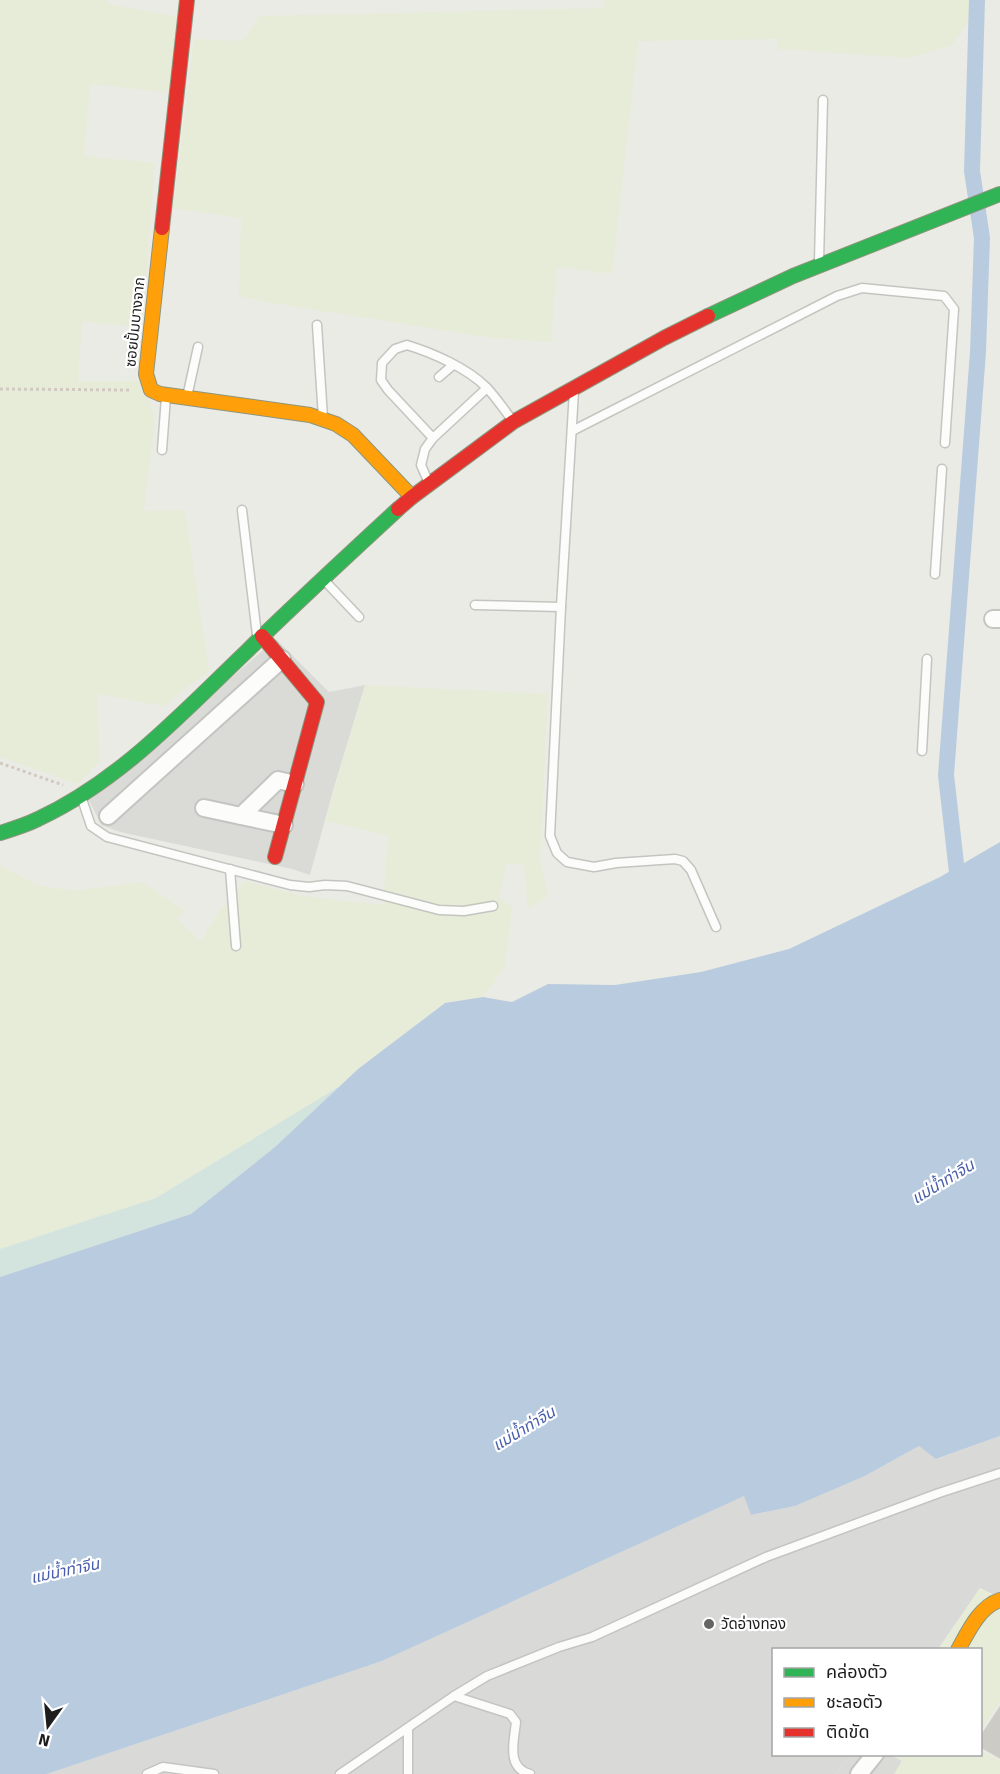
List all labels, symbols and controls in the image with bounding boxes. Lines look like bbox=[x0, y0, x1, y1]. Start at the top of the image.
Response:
street label: ซอยปั้มบางจาก bbox=[120, 276, 149, 368]
water label: แม่น้ำท่าจีน bbox=[907, 1153, 979, 1209]
water label: แม่น้ำท่าจีน bbox=[488, 1400, 560, 1456]
water label: แม่น้ำท่าจีน bbox=[28, 1552, 102, 1588]
place label: วัดอ่างทอง bbox=[721, 1615, 786, 1633]
marker: วัดอ่างทอง bbox=[702, 1617, 716, 1631]
legend bbox=[772, 1648, 982, 1756]
text: คล่องตัว bbox=[826, 1661, 888, 1683]
text: ชะลอตัว bbox=[826, 1691, 883, 1713]
north arrow bbox=[18, 1696, 78, 1756]
text: ติดขัด bbox=[826, 1721, 869, 1743]
text: N bbox=[36, 1728, 52, 1751]

